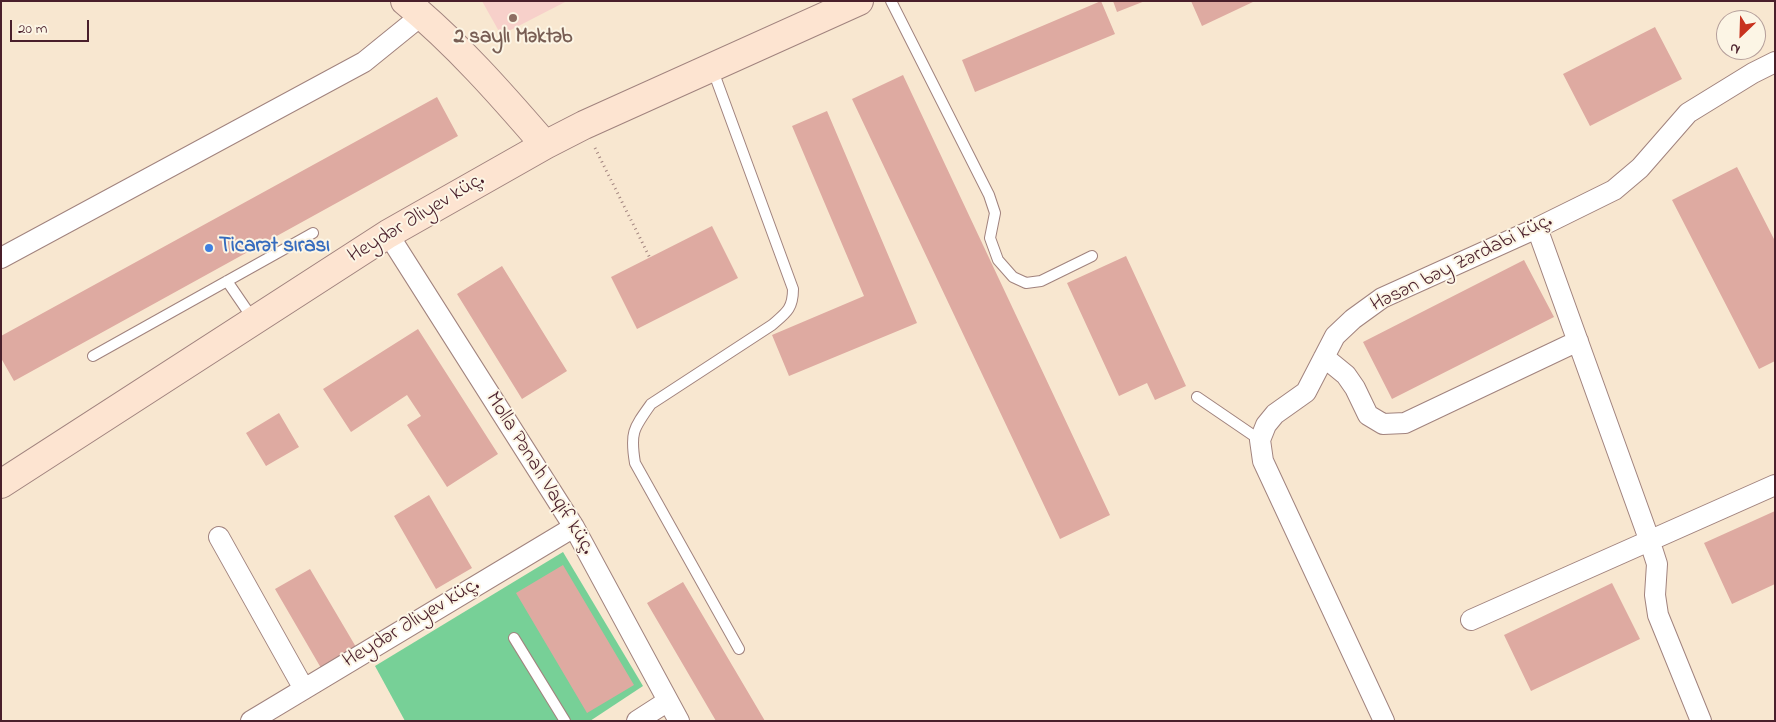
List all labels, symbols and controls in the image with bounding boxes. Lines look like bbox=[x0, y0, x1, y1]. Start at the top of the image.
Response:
scale bar bbox=[12, 10, 91, 42]
north arrow bbox=[1716, 10, 1766, 60]
marker: 2 saylı Məktəb bbox=[507, 12, 519, 24]
text: 20 m bbox=[18, 18, 47, 40]
place label: 2 saylı Məktəb bbox=[454, 26, 572, 52]
text: N bbox=[1727, 37, 1744, 60]
street label: Heydər Əliyev küç. bbox=[344, 168, 490, 270]
street label: Həsən bəy Zərdabi küç. bbox=[1367, 209, 1557, 319]
place label: Ticarət sırası bbox=[219, 235, 330, 261]
marker: Ticarət sırası bbox=[203, 242, 215, 254]
street label: Molla Pənah Vaqif küç. bbox=[479, 388, 599, 560]
street label: Heydər Əliyev küç. bbox=[339, 573, 485, 675]

